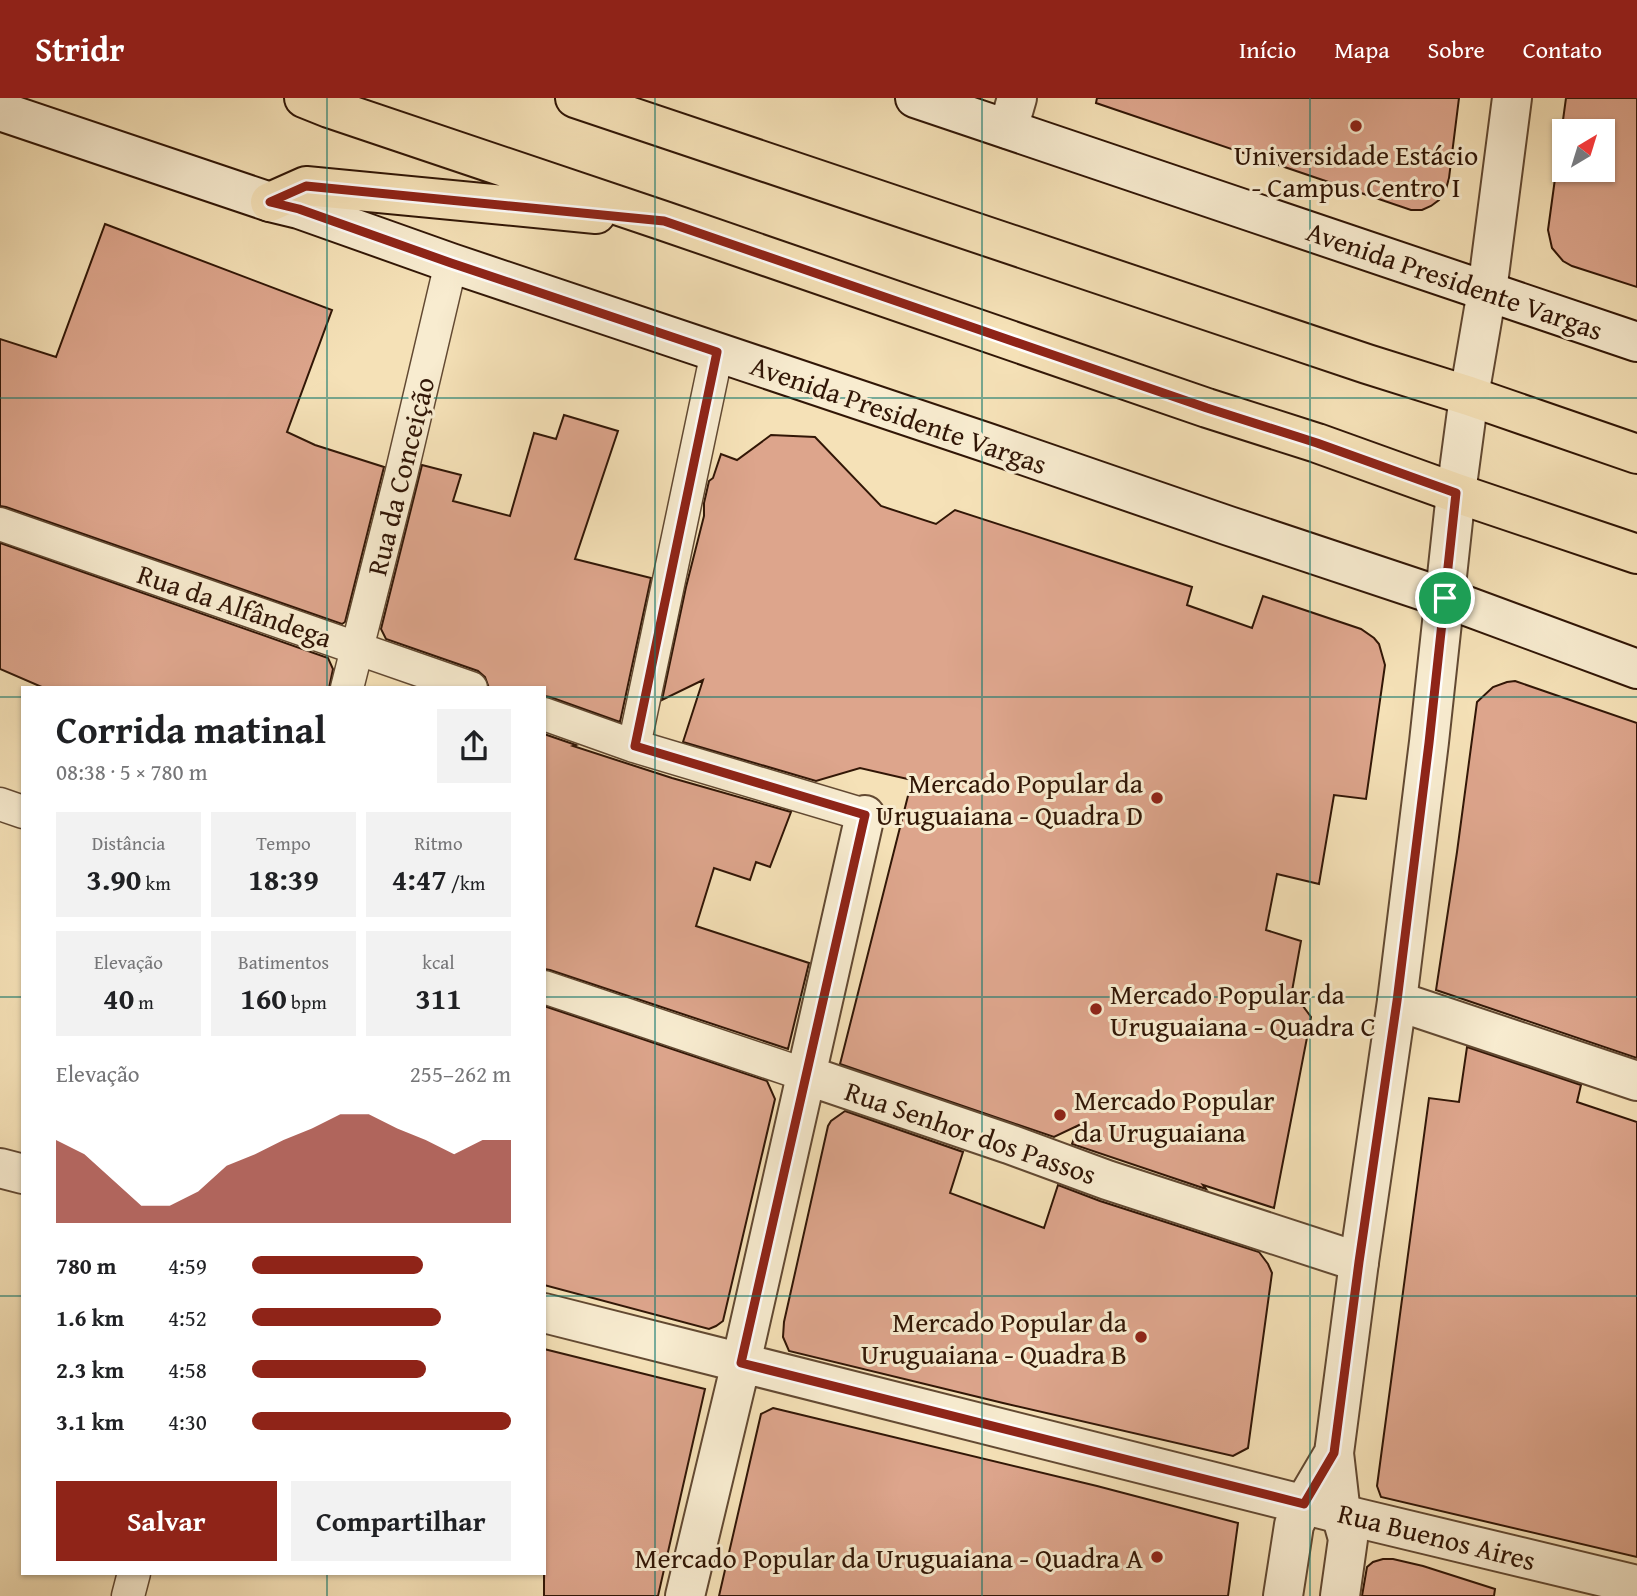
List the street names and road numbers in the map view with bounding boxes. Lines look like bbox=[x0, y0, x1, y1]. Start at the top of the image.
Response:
street label: Avenida Presidente Vargas bbox=[1301, 210, 1609, 350]
street label: Avenida Presidente Vargas bbox=[745, 344, 1053, 484]
street label: Rua da Conceição bbox=[355, 372, 445, 580]
street label: Rua da Alfândega bbox=[132, 553, 338, 658]
street label: Rua Senhor dos Passos bbox=[840, 1070, 1102, 1194]
street label: Rua Buenos Aires bbox=[1334, 1492, 1540, 1580]

